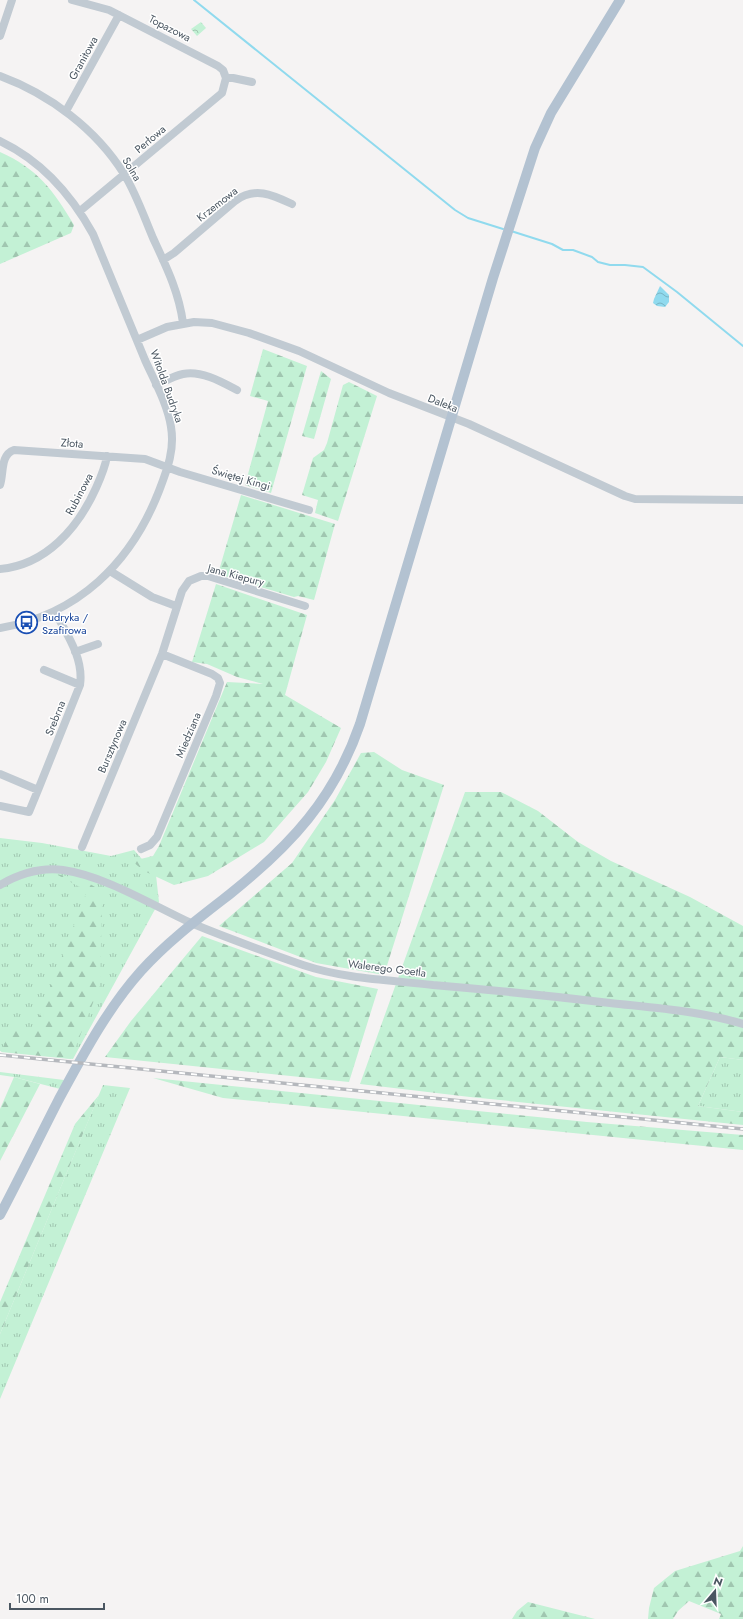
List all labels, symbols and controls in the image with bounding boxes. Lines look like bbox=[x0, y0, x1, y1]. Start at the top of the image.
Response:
street label: Topazowa bbox=[146, 11, 194, 45]
street label: Granitowa bbox=[64, 33, 102, 83]
street label: Perłowa bbox=[131, 121, 169, 157]
street label: Solna bbox=[119, 154, 145, 184]
street label: Krzemowa bbox=[193, 183, 241, 225]
street label: Witolda Budryka bbox=[146, 347, 188, 425]
street label: Daleka bbox=[426, 390, 460, 416]
street label: Złota bbox=[60, 434, 84, 452]
street label: Świętej Kingi bbox=[210, 462, 272, 494]
street label: Rubinowa bbox=[61, 470, 97, 518]
street label: Jana Kiepury bbox=[204, 559, 266, 590]
place label: Budryka / Szafirowa bbox=[42, 609, 89, 638]
bus stop icon: Budryka / Szafirowa bbox=[13, 610, 39, 636]
street label: Srebrna bbox=[41, 698, 69, 738]
street label: Miedziana bbox=[171, 710, 205, 760]
street label: Bursztynowa bbox=[93, 717, 131, 775]
street label: Walerego Goetla bbox=[347, 955, 427, 981]
north arrow bbox=[695, 1571, 735, 1611]
text: N bbox=[712, 1573, 725, 1591]
scale bar bbox=[10, 1585, 104, 1611]
text: 100 m bbox=[16, 1590, 49, 1608]

